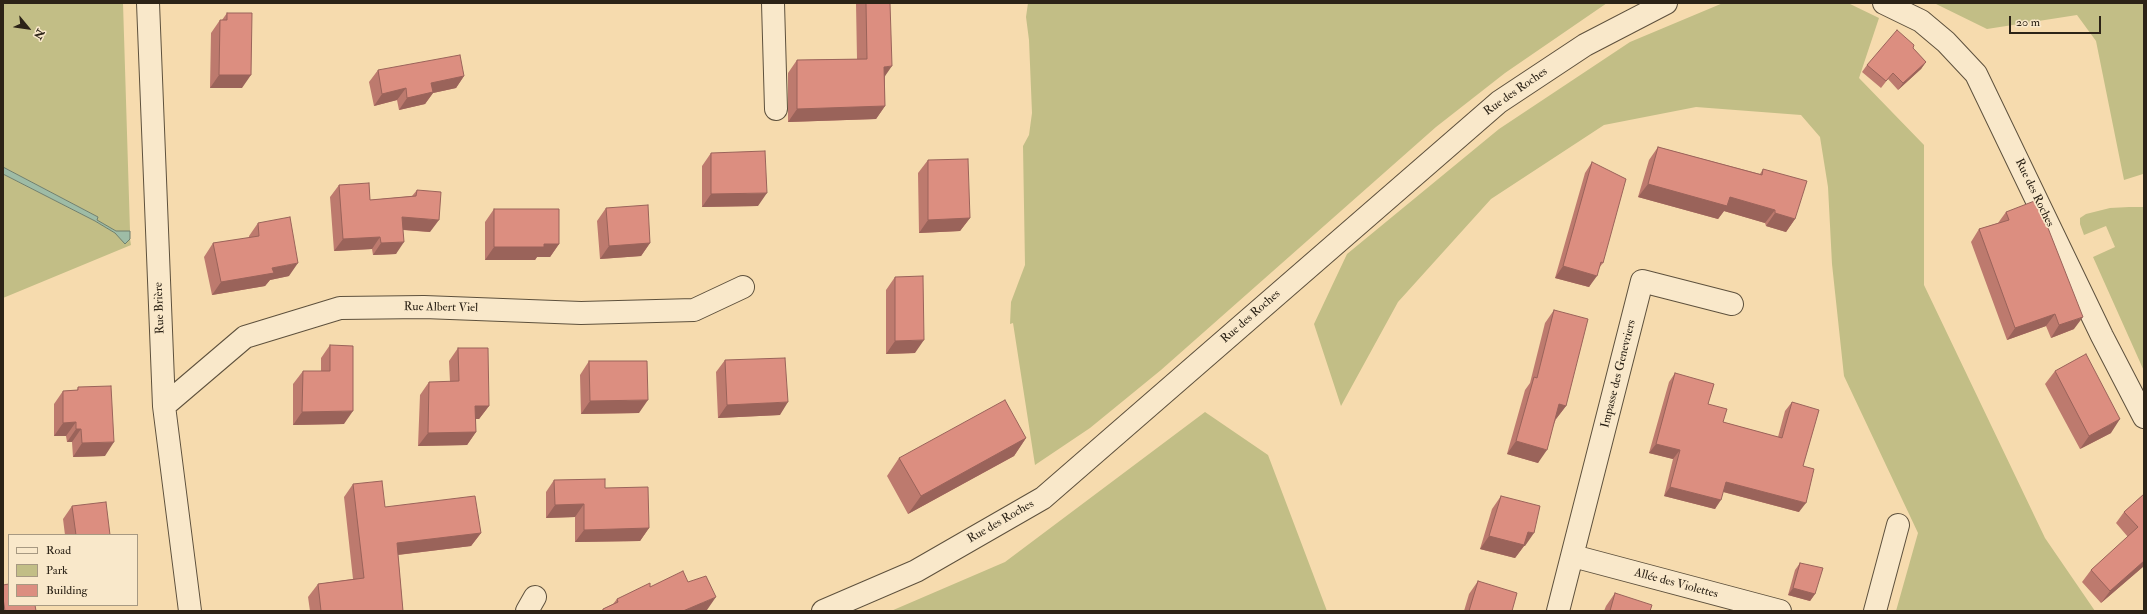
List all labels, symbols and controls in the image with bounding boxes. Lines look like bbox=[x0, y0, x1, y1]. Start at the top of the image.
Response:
north arrow bbox=[8, 8, 48, 48]
scale bar bbox=[2011, 8, 2103, 34]
text: 20 m bbox=[2016, 15, 2040, 30]
text: N bbox=[31, 27, 47, 42]
street label: Rue des Roches bbox=[1481, 65, 1551, 119]
street label: Rue des Roches bbox=[2011, 156, 2057, 230]
street label: Rue Brière bbox=[152, 282, 168, 334]
street label: Rue des Roches bbox=[1218, 287, 1284, 347]
street label: Rue Albert Viel bbox=[404, 300, 478, 316]
street label: Impasse des Genevriers bbox=[1599, 318, 1639, 430]
street label: Rue des Roches bbox=[965, 497, 1037, 547]
legend bbox=[8, 534, 138, 606]
text: Road bbox=[46, 543, 71, 558]
text: Park bbox=[46, 563, 68, 578]
street label: Allée des Violettes bbox=[1633, 566, 1719, 602]
text: Building bbox=[46, 583, 87, 598]

